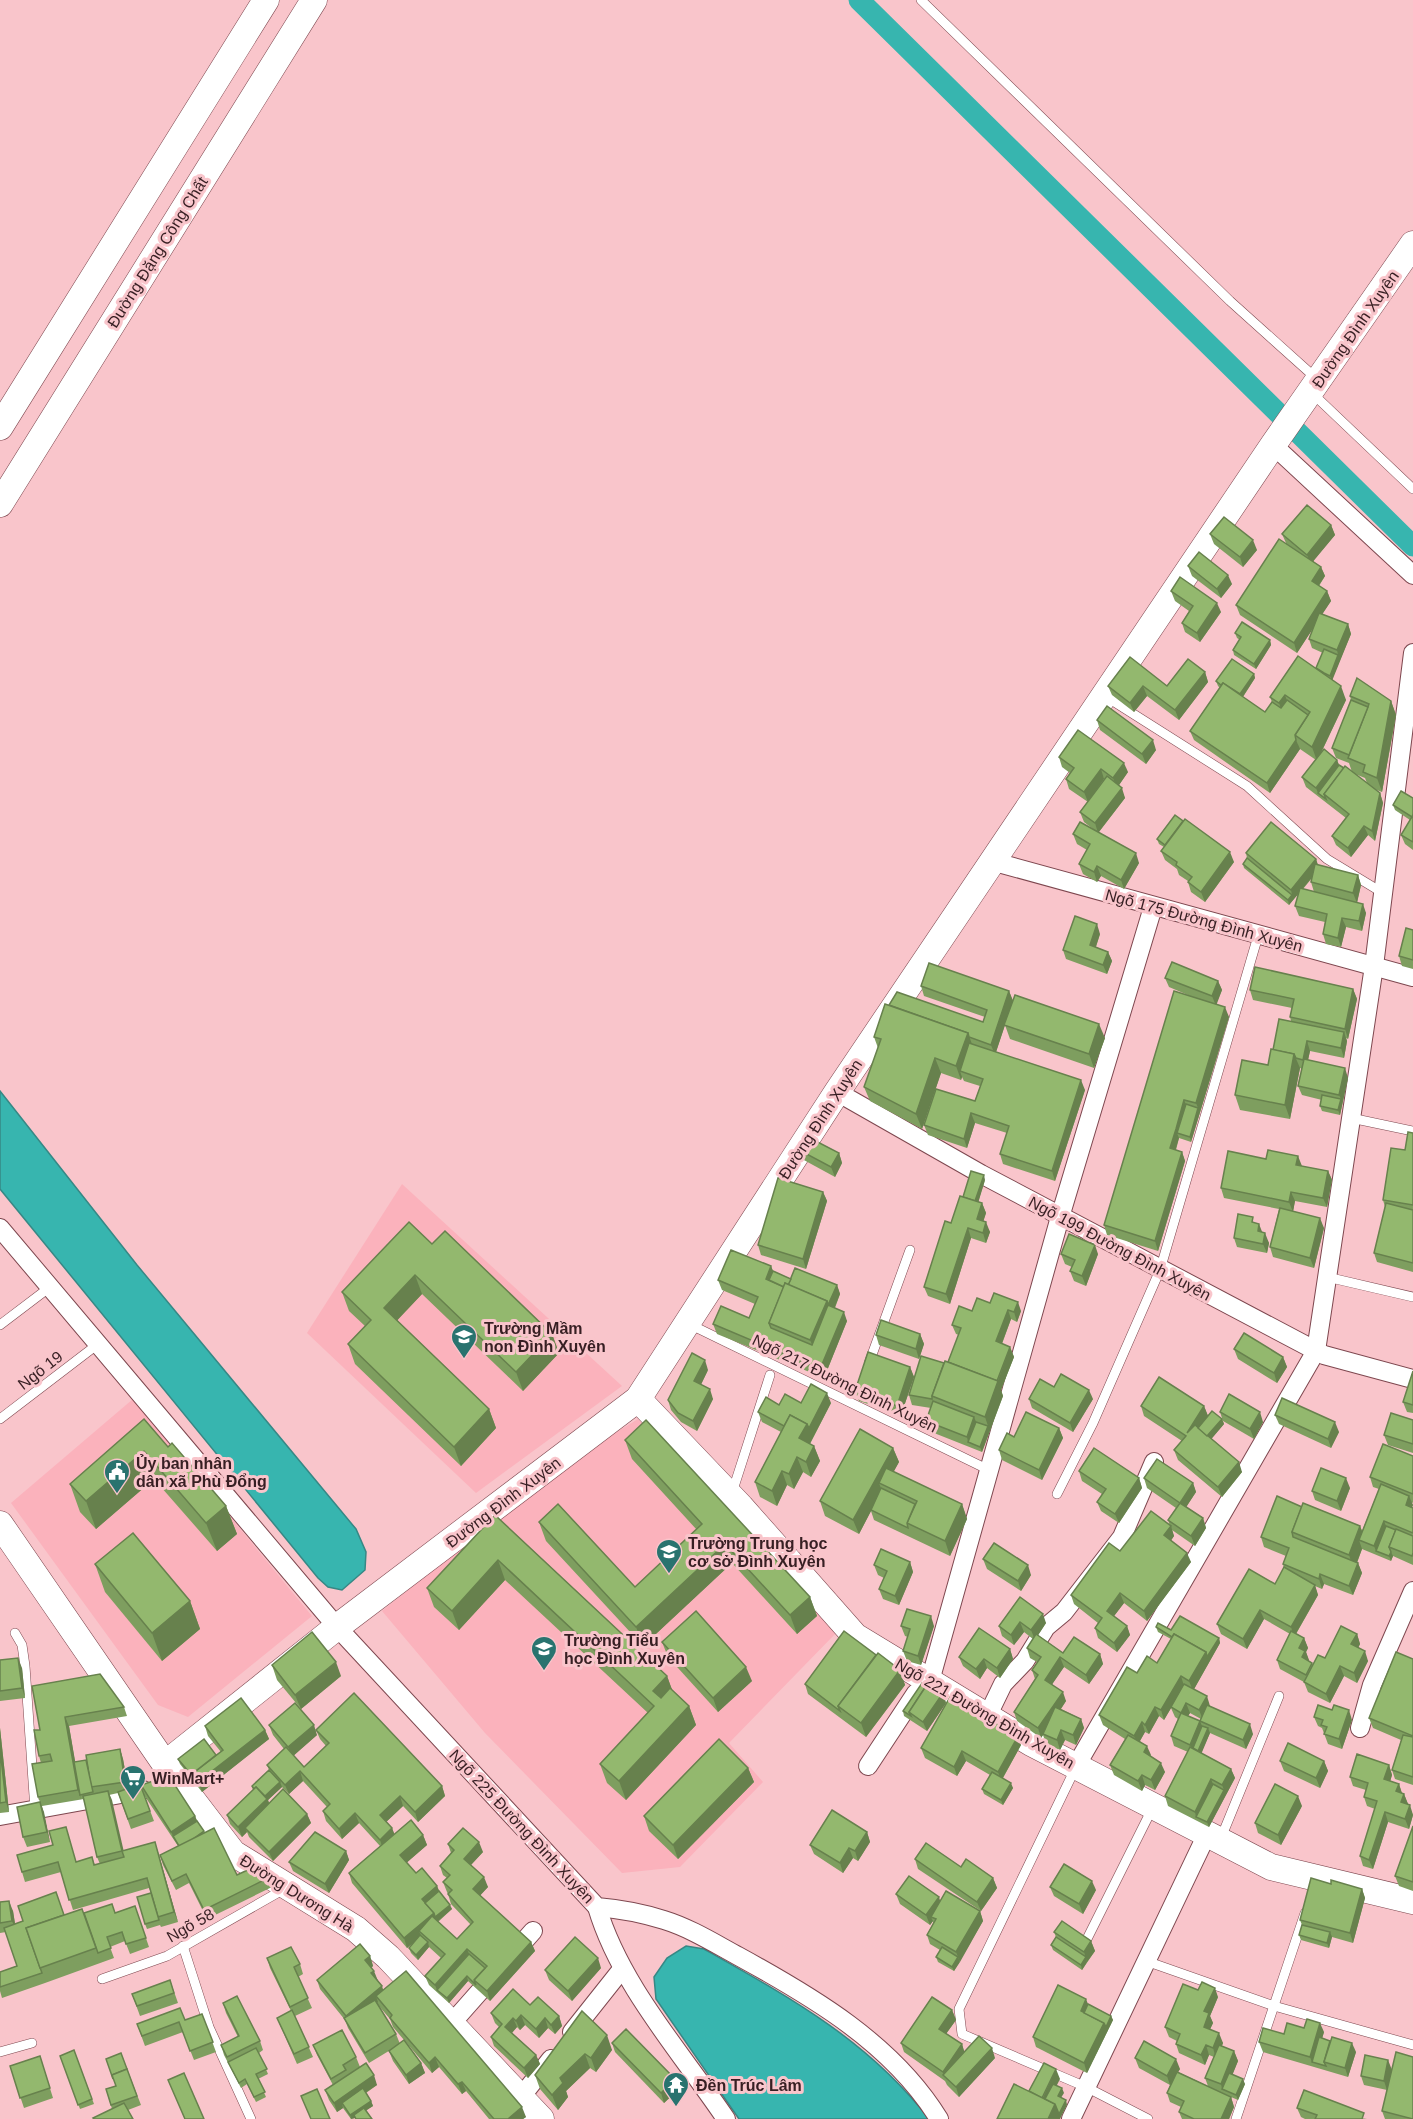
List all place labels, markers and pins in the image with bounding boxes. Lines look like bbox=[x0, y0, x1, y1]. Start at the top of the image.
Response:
place label: Trường Mầm non Đình Xuyên bbox=[484, 1320, 606, 1355]
school or university icon: Trường Mầm non Đình Xuyên bbox=[449, 1322, 479, 1360]
place label: Ủy ban nhân dân xã Phù Đổng bbox=[136, 1454, 267, 1490]
public building icon: Ủy ban nhân dân xã Phù Đổng bbox=[102, 1457, 132, 1495]
place label: Trường Trung học cơ sở Đình Xuyên bbox=[688, 1535, 828, 1570]
school or university icon: Trường Trung học cơ sở Đình Xuyên bbox=[654, 1537, 684, 1575]
place label: Trường Tiểu học Đình Xuyên bbox=[564, 1632, 685, 1667]
school or university icon: Trường Tiểu học Đình Xuyên bbox=[529, 1634, 559, 1672]
supermarket icon: WinMart+ bbox=[118, 1763, 148, 1801]
place label: WinMart+ bbox=[152, 1770, 224, 1787]
temple icon: Đền Trúc Lâm bbox=[661, 2070, 691, 2108]
place label: Đền Trúc Lâm bbox=[696, 2077, 802, 2094]

